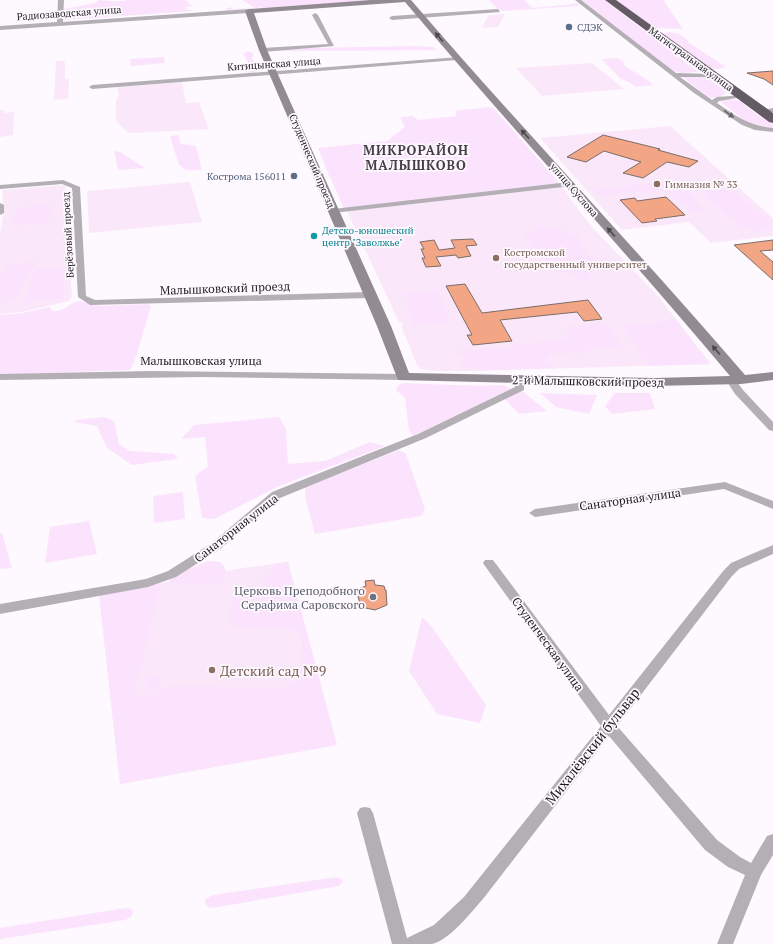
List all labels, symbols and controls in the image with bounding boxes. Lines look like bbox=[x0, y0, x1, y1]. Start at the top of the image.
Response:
street label: Радиозаводская улица bbox=[16, 3, 122, 23]
place label: СДЭК bbox=[577, 21, 603, 34]
marker: СДЭК bbox=[564, 22, 574, 32]
street label: Магистральная улица bbox=[646, 24, 736, 94]
one-way arrow bbox=[434, 32, 443, 43]
street label: Китицынская улица bbox=[227, 54, 321, 74]
one-way arrow bbox=[724, 110, 734, 118]
street label: Студенческий проезд bbox=[286, 112, 338, 210]
one-way arrow bbox=[521, 130, 530, 139]
district label: МИКРОРАЙОН МАЛЫШКОВО bbox=[363, 141, 469, 174]
street label: улица Суслова bbox=[547, 160, 601, 219]
place label: Кострома 156011 bbox=[207, 170, 286, 183]
marker: Кострома 156011 bbox=[289, 171, 299, 181]
place label: Гимназия № 33 bbox=[665, 178, 737, 191]
marker: Гимназия № 33 bbox=[652, 179, 662, 189]
street label: Берёзовый проезд bbox=[59, 191, 77, 278]
place label: Детско-юношеский центр "Заволжье" bbox=[322, 224, 414, 249]
one-way arrow bbox=[606, 227, 616, 237]
marker: Детско-юношеский центр "Заволжье" bbox=[309, 231, 319, 241]
place label: Костромской государственный университет bbox=[504, 246, 647, 271]
marker: Костромской государственный университет bbox=[491, 253, 501, 263]
street label: Малышковский проезд bbox=[160, 278, 290, 298]
one-way arrow bbox=[711, 345, 720, 355]
street label: Малышковская улица bbox=[140, 353, 262, 368]
street label: 2-й Малышковский проезд bbox=[512, 372, 664, 390]
street label: Санаторная улица bbox=[578, 484, 682, 514]
street label: Санаторная улица bbox=[191, 491, 281, 565]
place label: Церковь Преподобного Серафима Саровского bbox=[234, 583, 365, 612]
marker: Церковь Преподобного Серафима Саровского bbox=[368, 592, 378, 602]
street label: Студенческая улица bbox=[509, 594, 587, 694]
place label: Детский сад №9 bbox=[220, 661, 326, 680]
marker: Детский сад №9 bbox=[207, 665, 217, 675]
street label: Михалёвский бульвар bbox=[541, 684, 644, 808]

